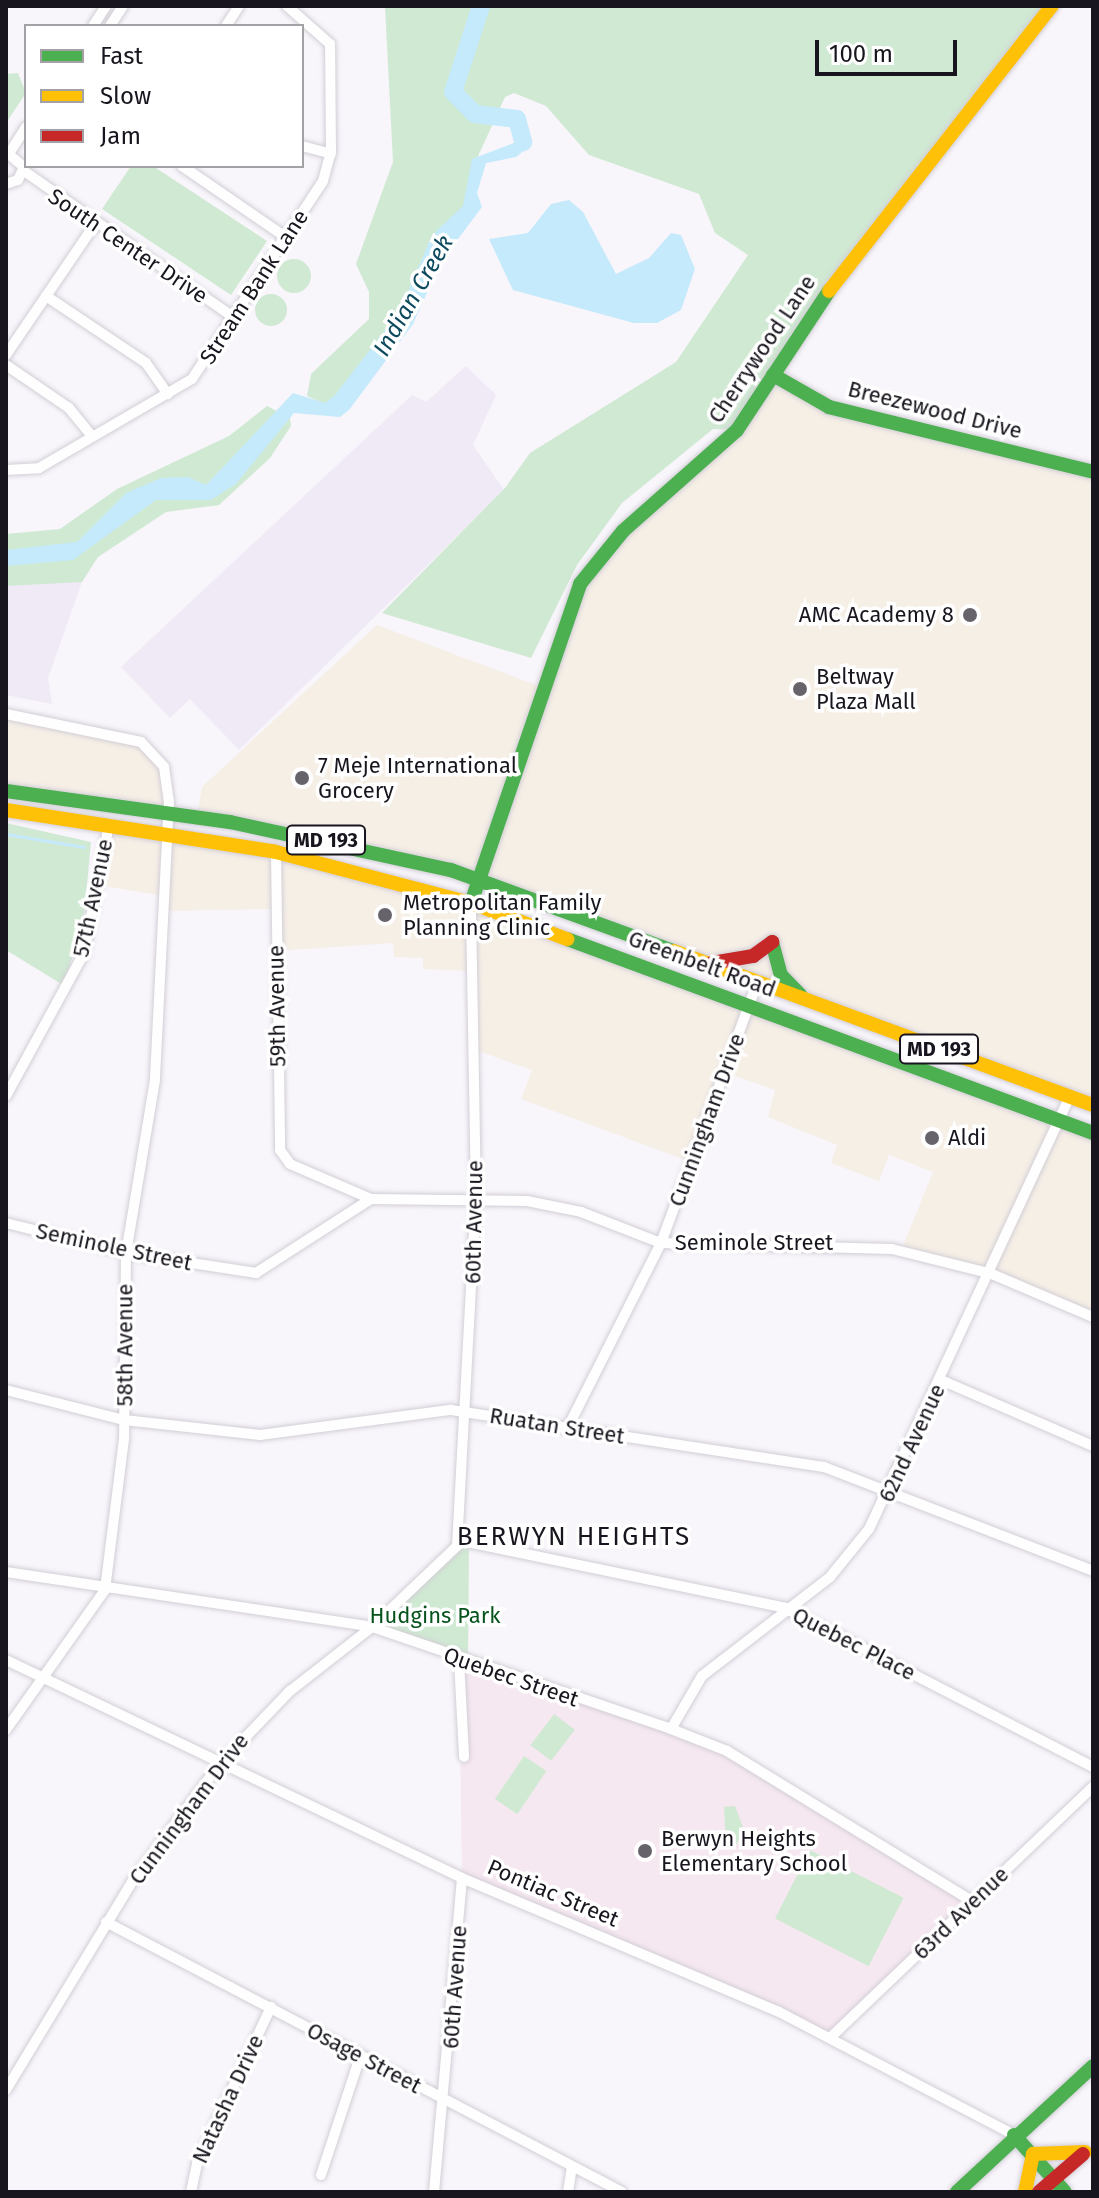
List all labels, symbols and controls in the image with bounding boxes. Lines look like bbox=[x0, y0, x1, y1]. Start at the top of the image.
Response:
legend bbox=[24, 24, 304, 168]
scale bar bbox=[819, 24, 961, 74]
text: 100 m bbox=[829, 40, 893, 68]
text: Fast bbox=[100, 42, 143, 70]
text: Slow bbox=[100, 82, 151, 110]
text: Jam bbox=[100, 122, 141, 150]
street label: South Center Drive bbox=[43, 183, 213, 309]
street label: Stream Bank Lane bbox=[194, 205, 314, 369]
water label: Indian Creek bbox=[368, 230, 460, 362]
street label: Cherrywood Lane bbox=[703, 270, 821, 428]
street label: Breezewood Drive bbox=[845, 376, 1025, 444]
place label: AMC Academy 8 bbox=[799, 602, 954, 628]
marker: AMC Academy 8 bbox=[961, 606, 979, 624]
place label: Beltway Plaza Mall bbox=[816, 663, 916, 714]
marker: Beltway Plaza Mall bbox=[791, 680, 809, 698]
place label: 7 Meje International Grocery bbox=[318, 752, 517, 804]
marker: 7 Meje International Grocery bbox=[293, 769, 311, 787]
road number: MD 193 bbox=[286, 824, 366, 856]
street label: 57th Avenue bbox=[68, 837, 118, 959]
place label: Metropolitan Family Planning Clinic bbox=[403, 889, 601, 940]
marker: Metropolitan Family Planning Clinic bbox=[374, 904, 396, 926]
street label: Greenbelt Road bbox=[625, 925, 779, 1003]
street label: 59th Avenue bbox=[263, 945, 291, 1067]
street label: Cunningham Drive bbox=[663, 1030, 751, 1210]
road number: MD 193 bbox=[899, 1033, 979, 1065]
place label: Aldi bbox=[948, 1125, 986, 1151]
marker: Aldi bbox=[923, 1129, 941, 1147]
street label: 60th Avenue bbox=[460, 1160, 488, 1284]
street label: Seminole Street bbox=[34, 1218, 194, 1276]
street label: Seminole Street bbox=[675, 1230, 833, 1256]
street label: 58th Avenue bbox=[112, 1284, 138, 1406]
street label: 62nd Avenue bbox=[873, 1380, 951, 1506]
street label: Ruatan Street bbox=[488, 1402, 626, 1450]
district label: BERWYN HEIGHTS bbox=[457, 1521, 691, 1553]
street label: Quebec Place bbox=[788, 1602, 920, 1686]
park label: Hudgins Park bbox=[370, 1603, 500, 1629]
street label: Quebec Street bbox=[440, 1642, 582, 1712]
street label: Cunningham Drive bbox=[124, 1728, 254, 1890]
place label: Berwyn Heights Elementary School bbox=[661, 1825, 847, 1876]
marker: Berwyn Heights Elementary School bbox=[636, 1842, 654, 1860]
street label: Pontiac Street bbox=[483, 1853, 623, 1933]
street label: 63rd Avenue bbox=[908, 1861, 1014, 1965]
street label: 60th Avenue bbox=[438, 1924, 472, 2050]
street label: Osage Street bbox=[302, 2017, 426, 2099]
street label: Natasha Drive bbox=[187, 2030, 269, 2168]

